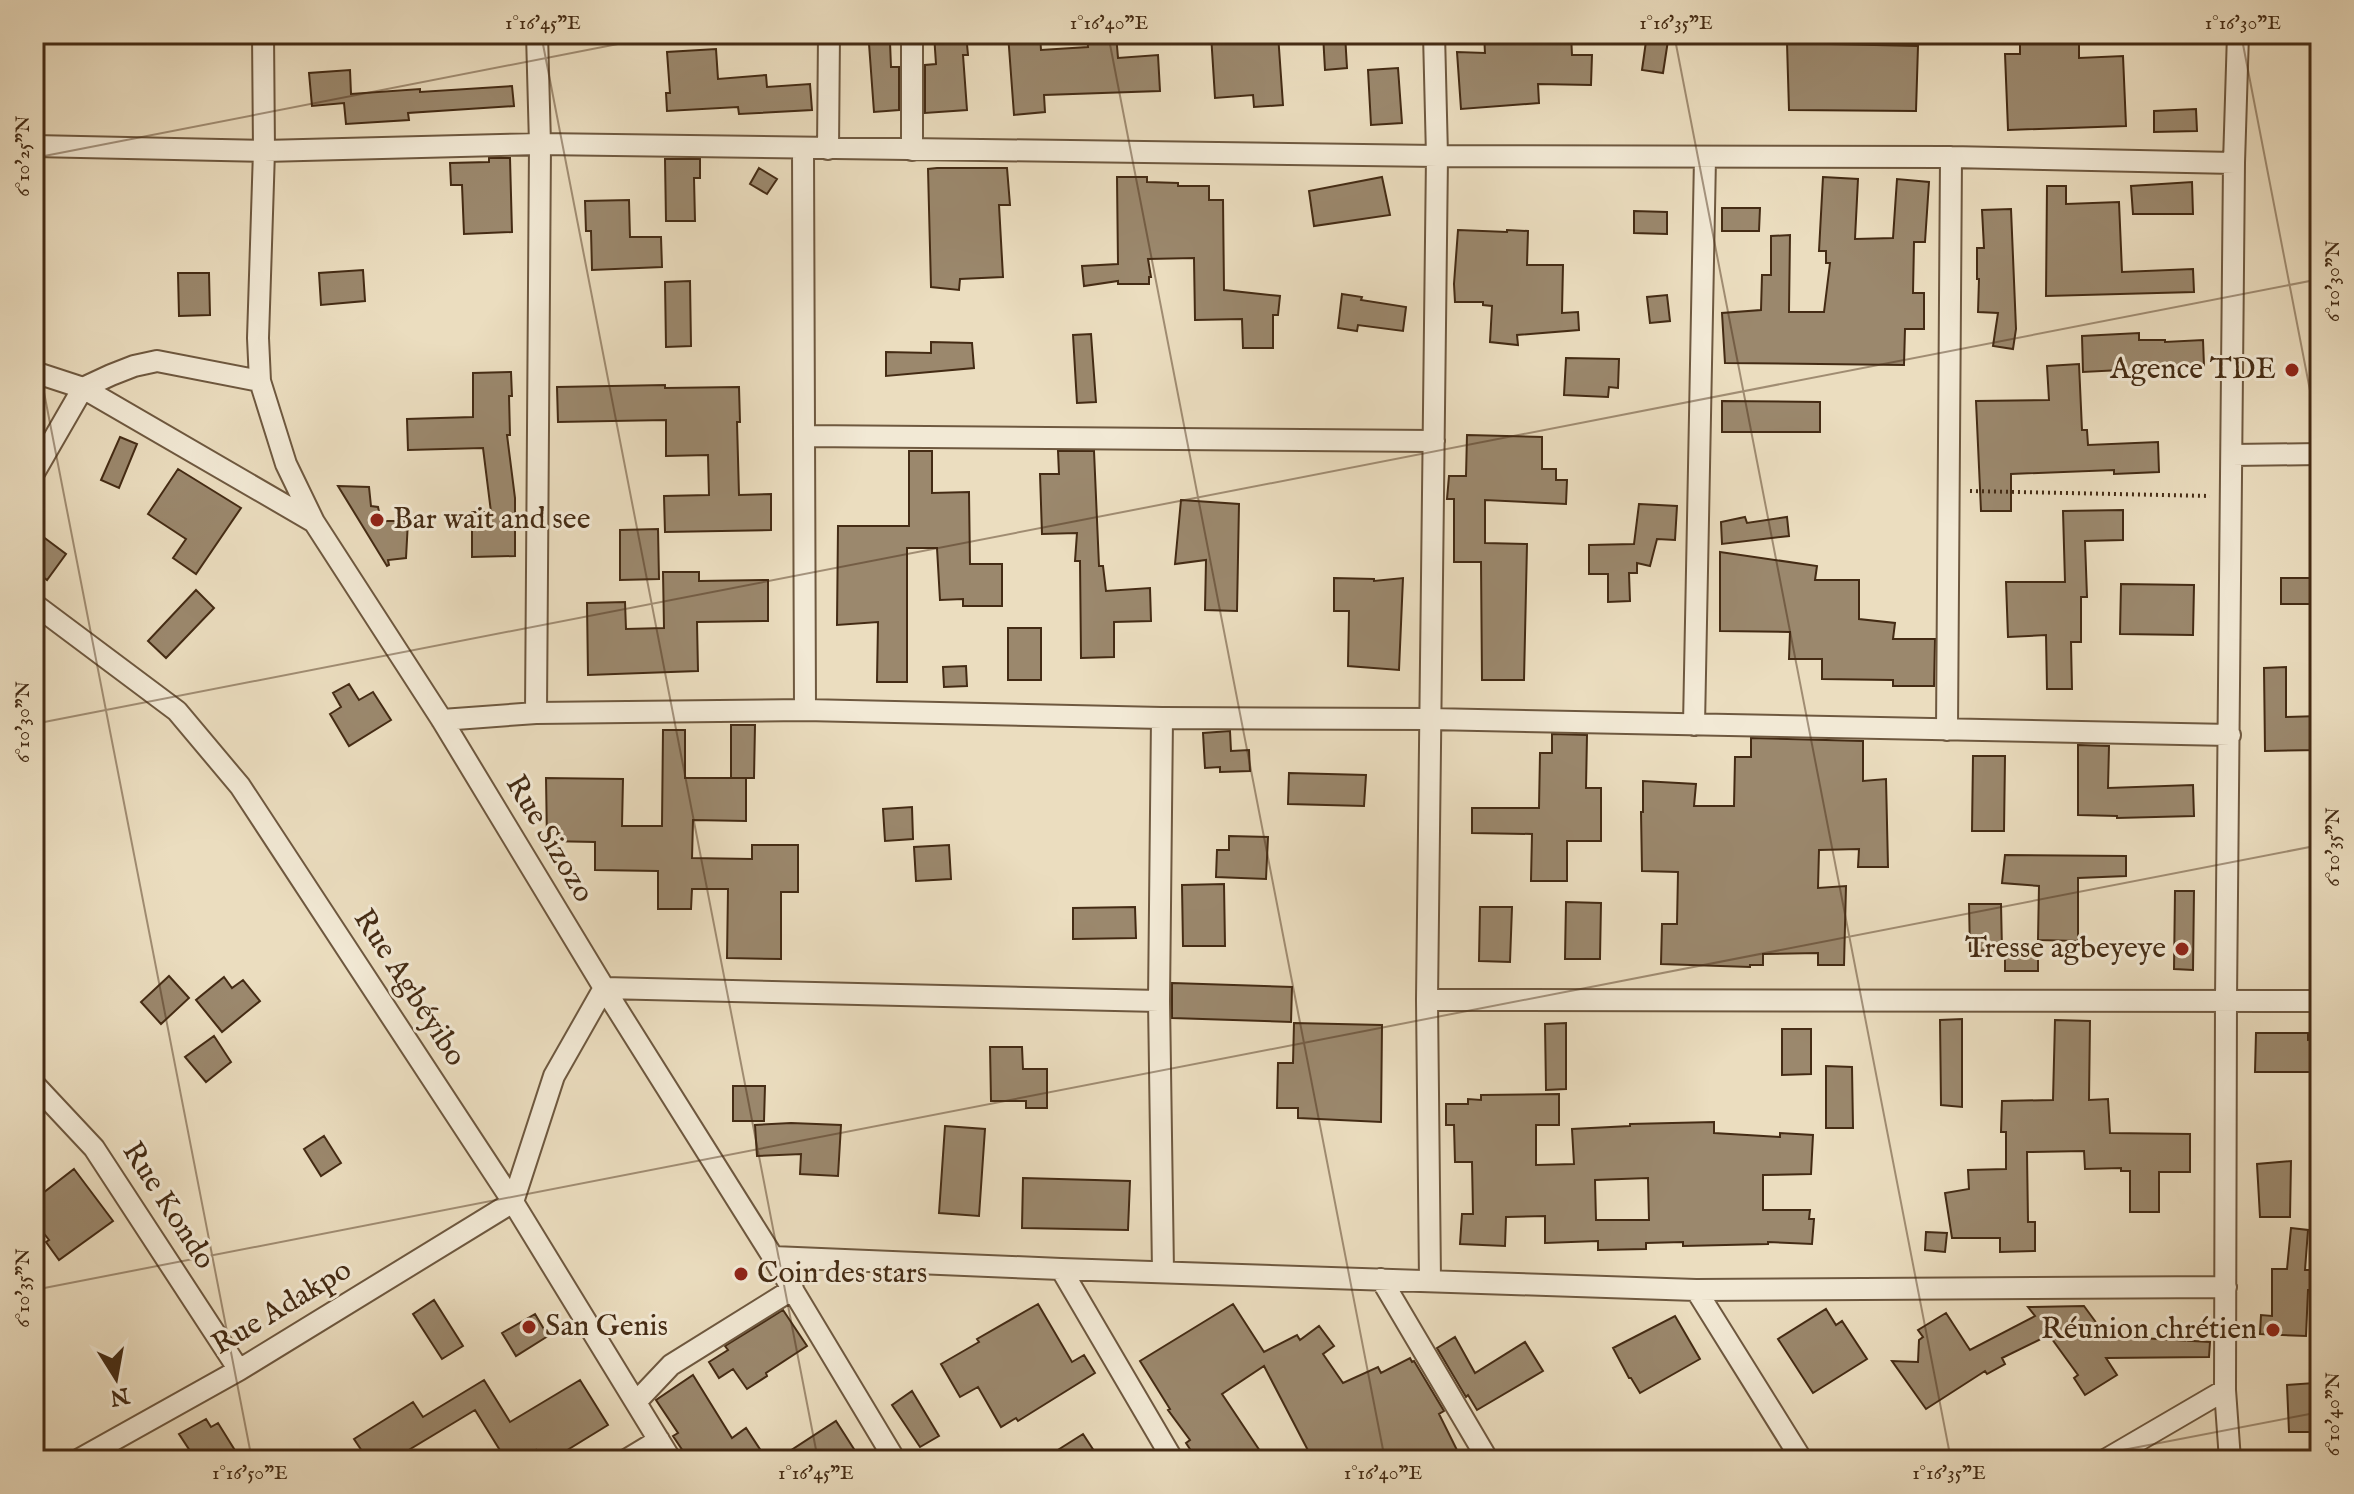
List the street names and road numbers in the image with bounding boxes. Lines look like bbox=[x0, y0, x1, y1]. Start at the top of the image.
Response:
street label: Rue Sizozo bbox=[496, 768, 602, 910]
street label: Rue Agbéyibo bbox=[344, 902, 474, 1074]
street label: Rue Kondo bbox=[113, 1135, 223, 1277]
street label: Rue Adakpo bbox=[205, 1251, 359, 1365]

